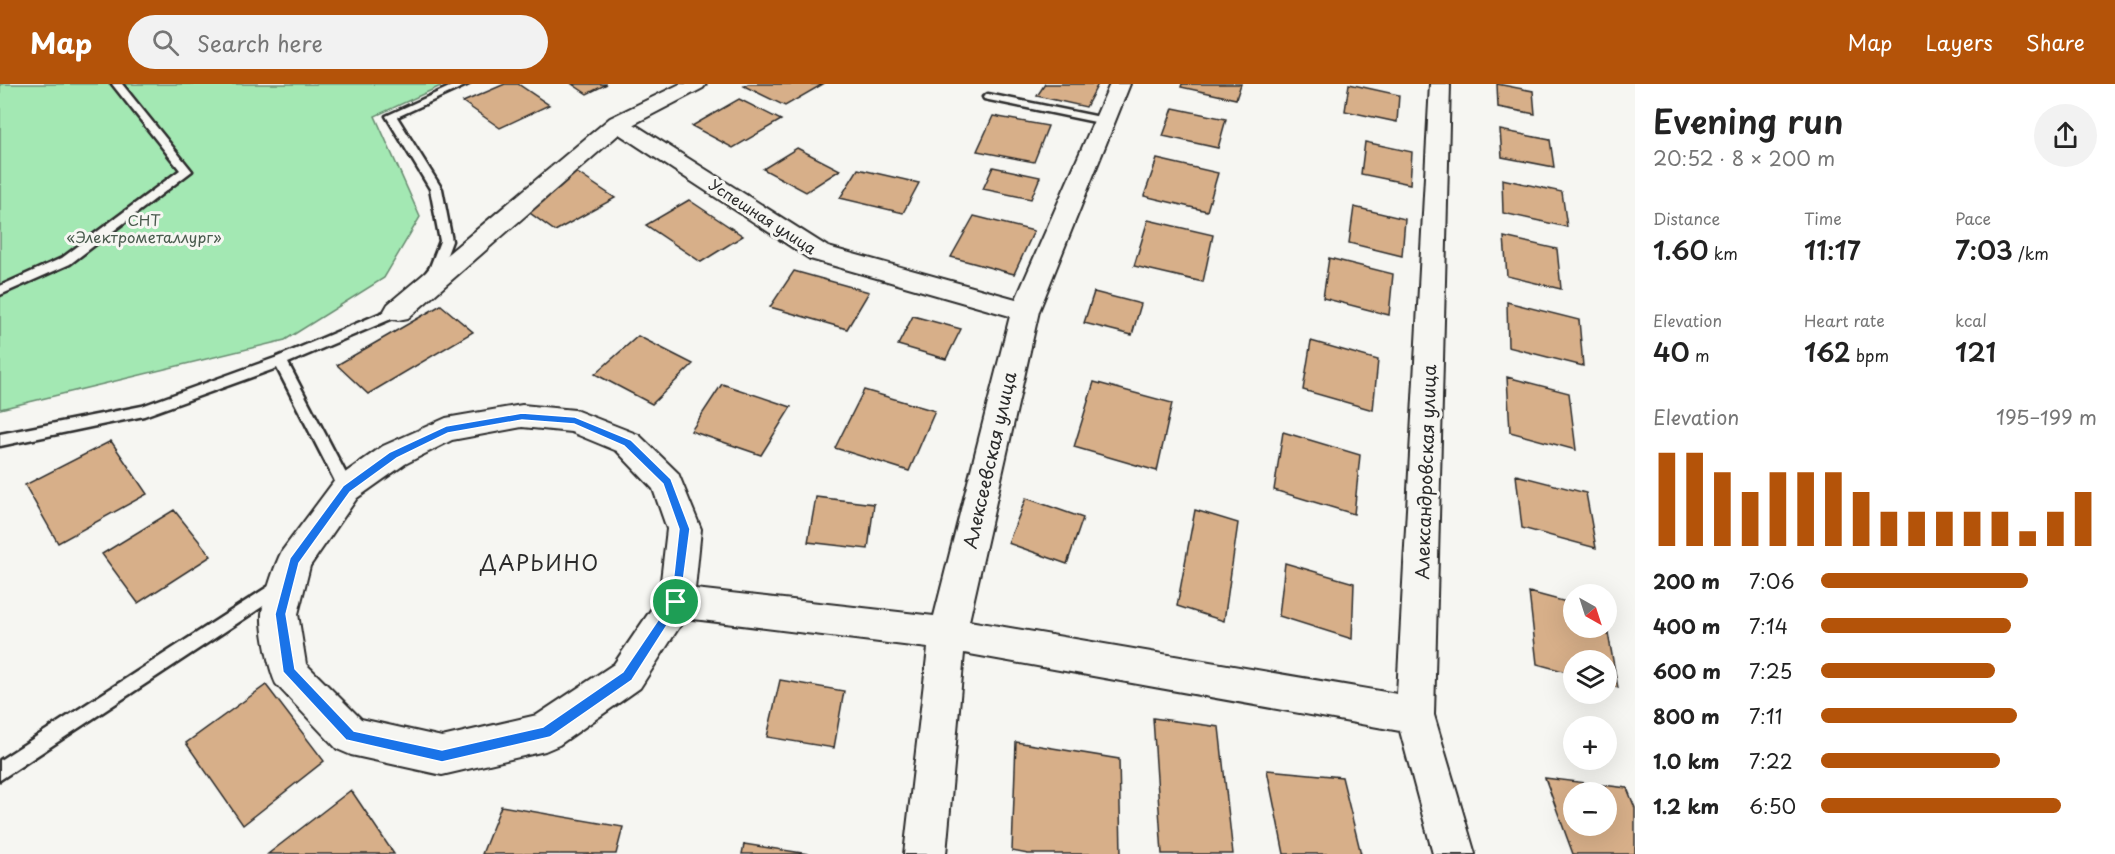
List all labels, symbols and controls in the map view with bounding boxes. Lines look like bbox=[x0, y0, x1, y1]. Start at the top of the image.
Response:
search box bbox=[128, 15, 548, 69]
text: Map bbox=[30, 21, 92, 64]
icon: search bbox=[149, 26, 182, 59]
text: Search here bbox=[197, 26, 323, 59]
text: Map bbox=[1848, 26, 1892, 58]
text: Layers bbox=[1925, 26, 1993, 58]
text: Share bbox=[2026, 26, 2085, 58]
text: Evening run bbox=[1653, 95, 1844, 145]
button: share bbox=[2034, 104, 2097, 167]
text: 20:52 · 8 × 200 m bbox=[1653, 143, 1835, 173]
street label: Успешная улица bbox=[705, 173, 822, 260]
text: Distance bbox=[1653, 206, 1720, 230]
text: Time bbox=[1804, 206, 1842, 230]
text: Pace bbox=[1955, 206, 1991, 230]
park label: СНТ «Электрометаллург» bbox=[66, 208, 222, 248]
text: 1.60 bbox=[1653, 230, 1709, 269]
text: 11:17 bbox=[1804, 230, 1861, 269]
text: 7:03 bbox=[1955, 230, 2013, 269]
text: km bbox=[1709, 241, 1738, 265]
text: /km bbox=[2013, 241, 2049, 265]
text: Elevation bbox=[1653, 308, 1722, 332]
text: Heart rate bbox=[1804, 308, 1885, 332]
text: kcal bbox=[1955, 308, 1987, 332]
text: 40 bbox=[1653, 332, 1690, 371]
text: 162 bbox=[1804, 332, 1851, 371]
text: 121 bbox=[1955, 332, 1996, 371]
text: m bbox=[1690, 343, 1709, 367]
text: bpm bbox=[1851, 343, 1889, 367]
street label: Александровская улица bbox=[1408, 363, 1442, 580]
street label: Алексеевская улица bbox=[956, 368, 1023, 551]
text: Elevation bbox=[1653, 402, 1739, 432]
text: 195–199 m bbox=[1996, 402, 2097, 432]
district label: ДАРЬИНО bbox=[479, 546, 600, 578]
text: 200 m bbox=[1653, 566, 1720, 596]
text: 7:06 bbox=[1749, 566, 1794, 596]
pin bbox=[650, 576, 701, 627]
north arrow bbox=[1563, 584, 1617, 638]
map controls bbox=[1563, 584, 1617, 836]
icon: arrive bbox=[659, 585, 692, 618]
text: 400 m bbox=[1653, 611, 1721, 641]
text: 7:14 bbox=[1749, 611, 1788, 641]
button: layers bbox=[1563, 650, 1617, 704]
text: 600 m bbox=[1653, 656, 1721, 686]
text: 7:25 bbox=[1749, 656, 1792, 686]
text: 800 m bbox=[1653, 701, 1720, 731]
text: 7:11 bbox=[1749, 701, 1783, 731]
button: + bbox=[1563, 716, 1617, 770]
text: 1.0 km bbox=[1653, 746, 1720, 776]
text: 7:22 bbox=[1749, 746, 1793, 776]
button: − bbox=[1563, 782, 1617, 836]
text: 1.2 km bbox=[1653, 791, 1719, 821]
text: 6:50 bbox=[1749, 791, 1796, 821]

